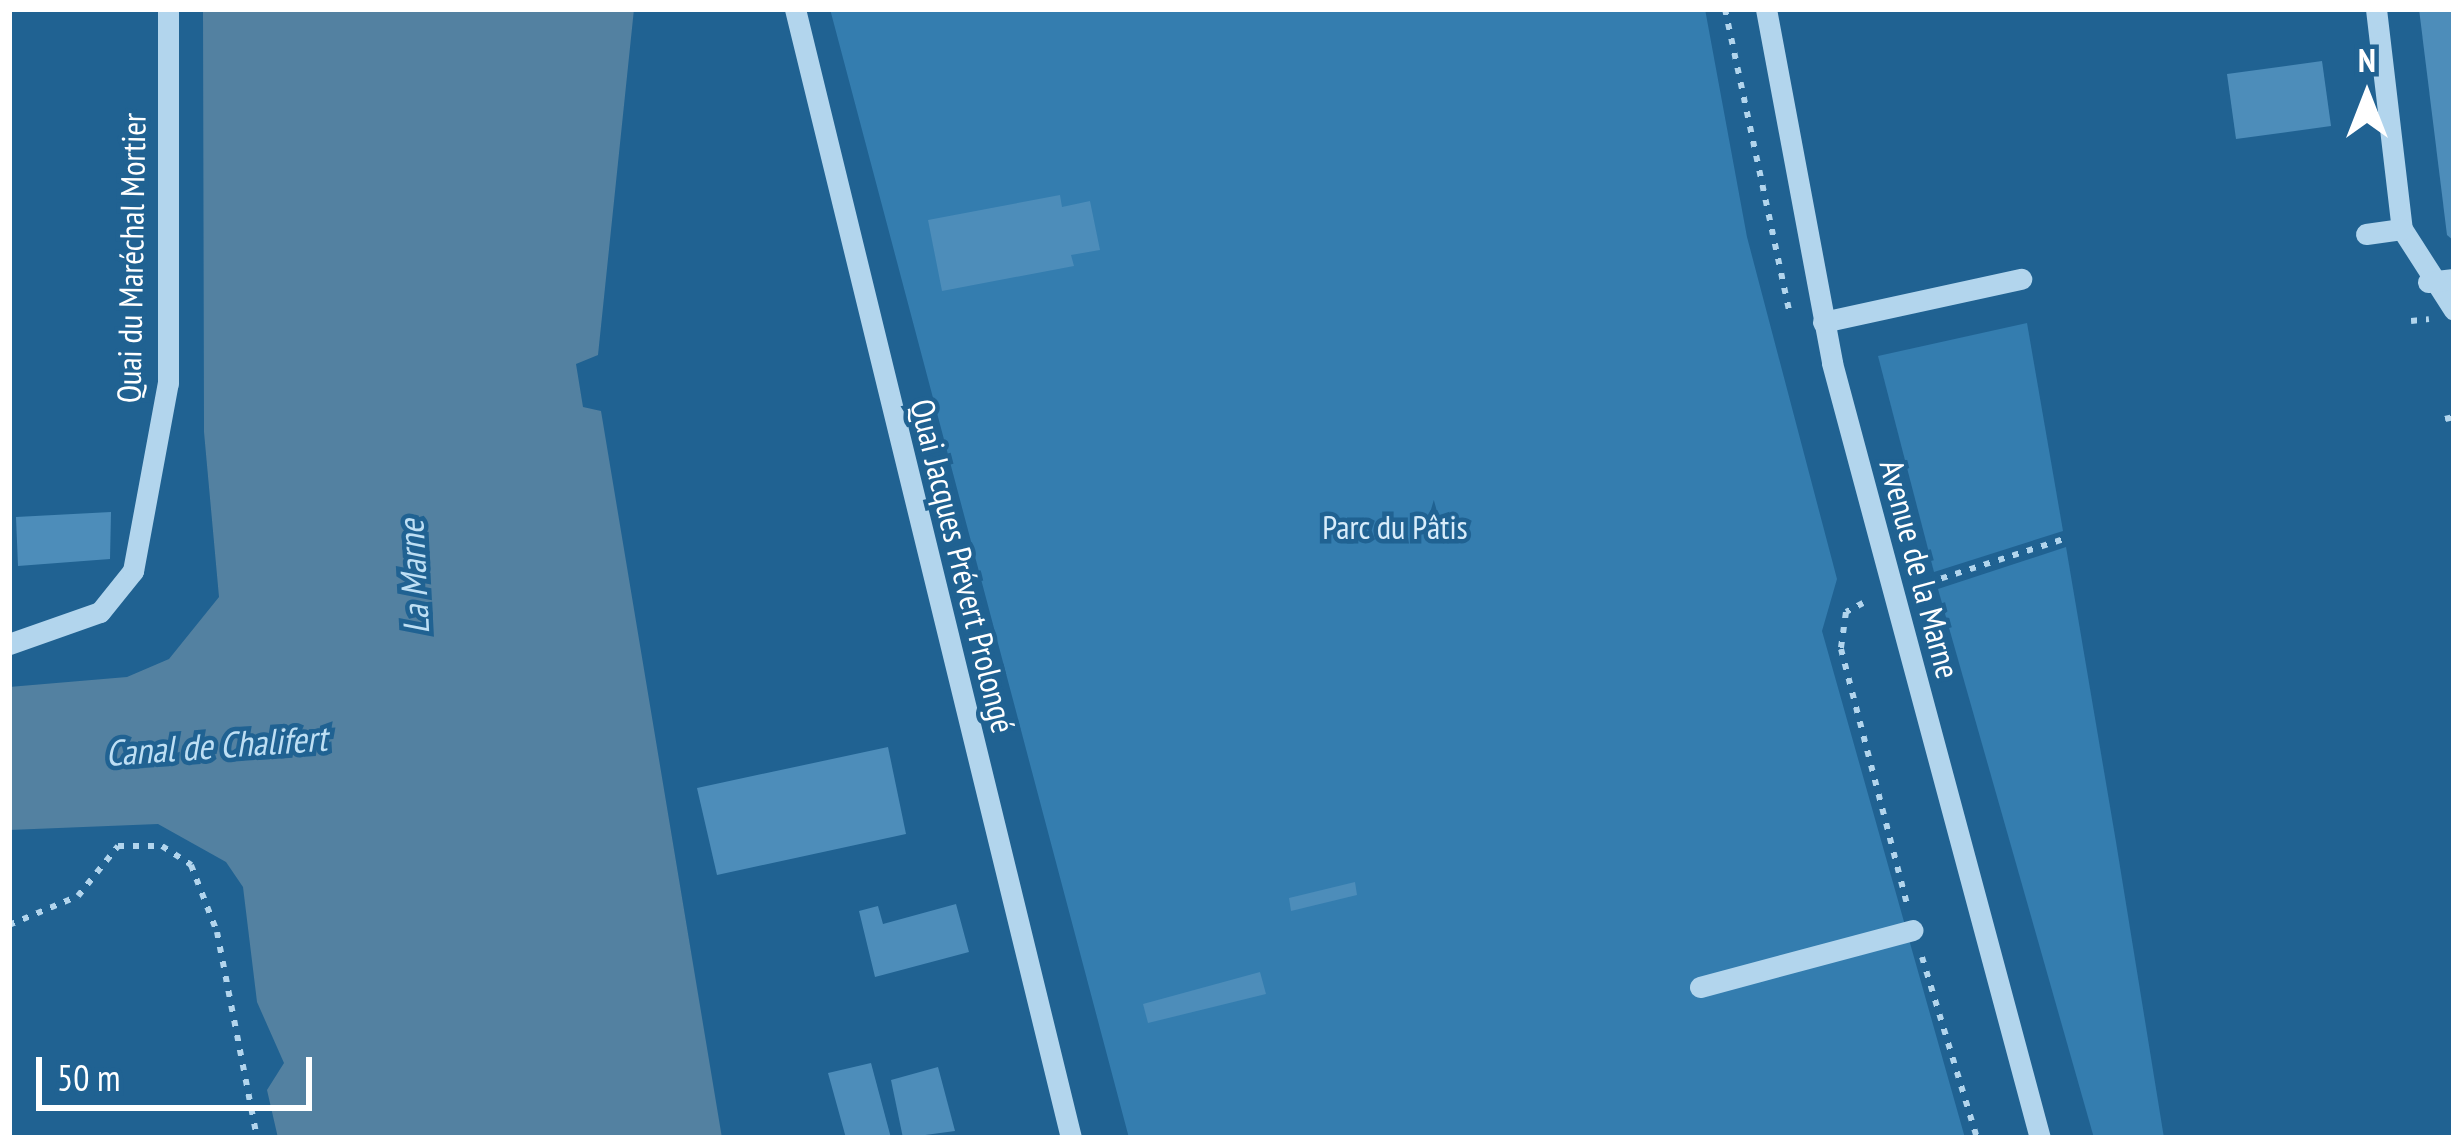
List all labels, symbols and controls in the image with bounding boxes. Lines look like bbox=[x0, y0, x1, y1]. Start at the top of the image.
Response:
north arrow bbox=[2307, 36, 2427, 156]
text: N bbox=[2358, 38, 2376, 81]
street label: Quai du Maréchal Mortier bbox=[109, 113, 153, 403]
street label: Quai Jacques Prévert Prolongé bbox=[902, 395, 1024, 737]
street label: Avenue de la Marne bbox=[1872, 455, 1968, 683]
park label: Parc du Pâtis bbox=[1322, 507, 1468, 547]
water label: La Marne bbox=[388, 519, 438, 635]
water label: Canal de Chalifert bbox=[104, 716, 328, 774]
scale bar bbox=[42, 1033, 318, 1107]
text: 50 m bbox=[57, 1054, 120, 1101]

